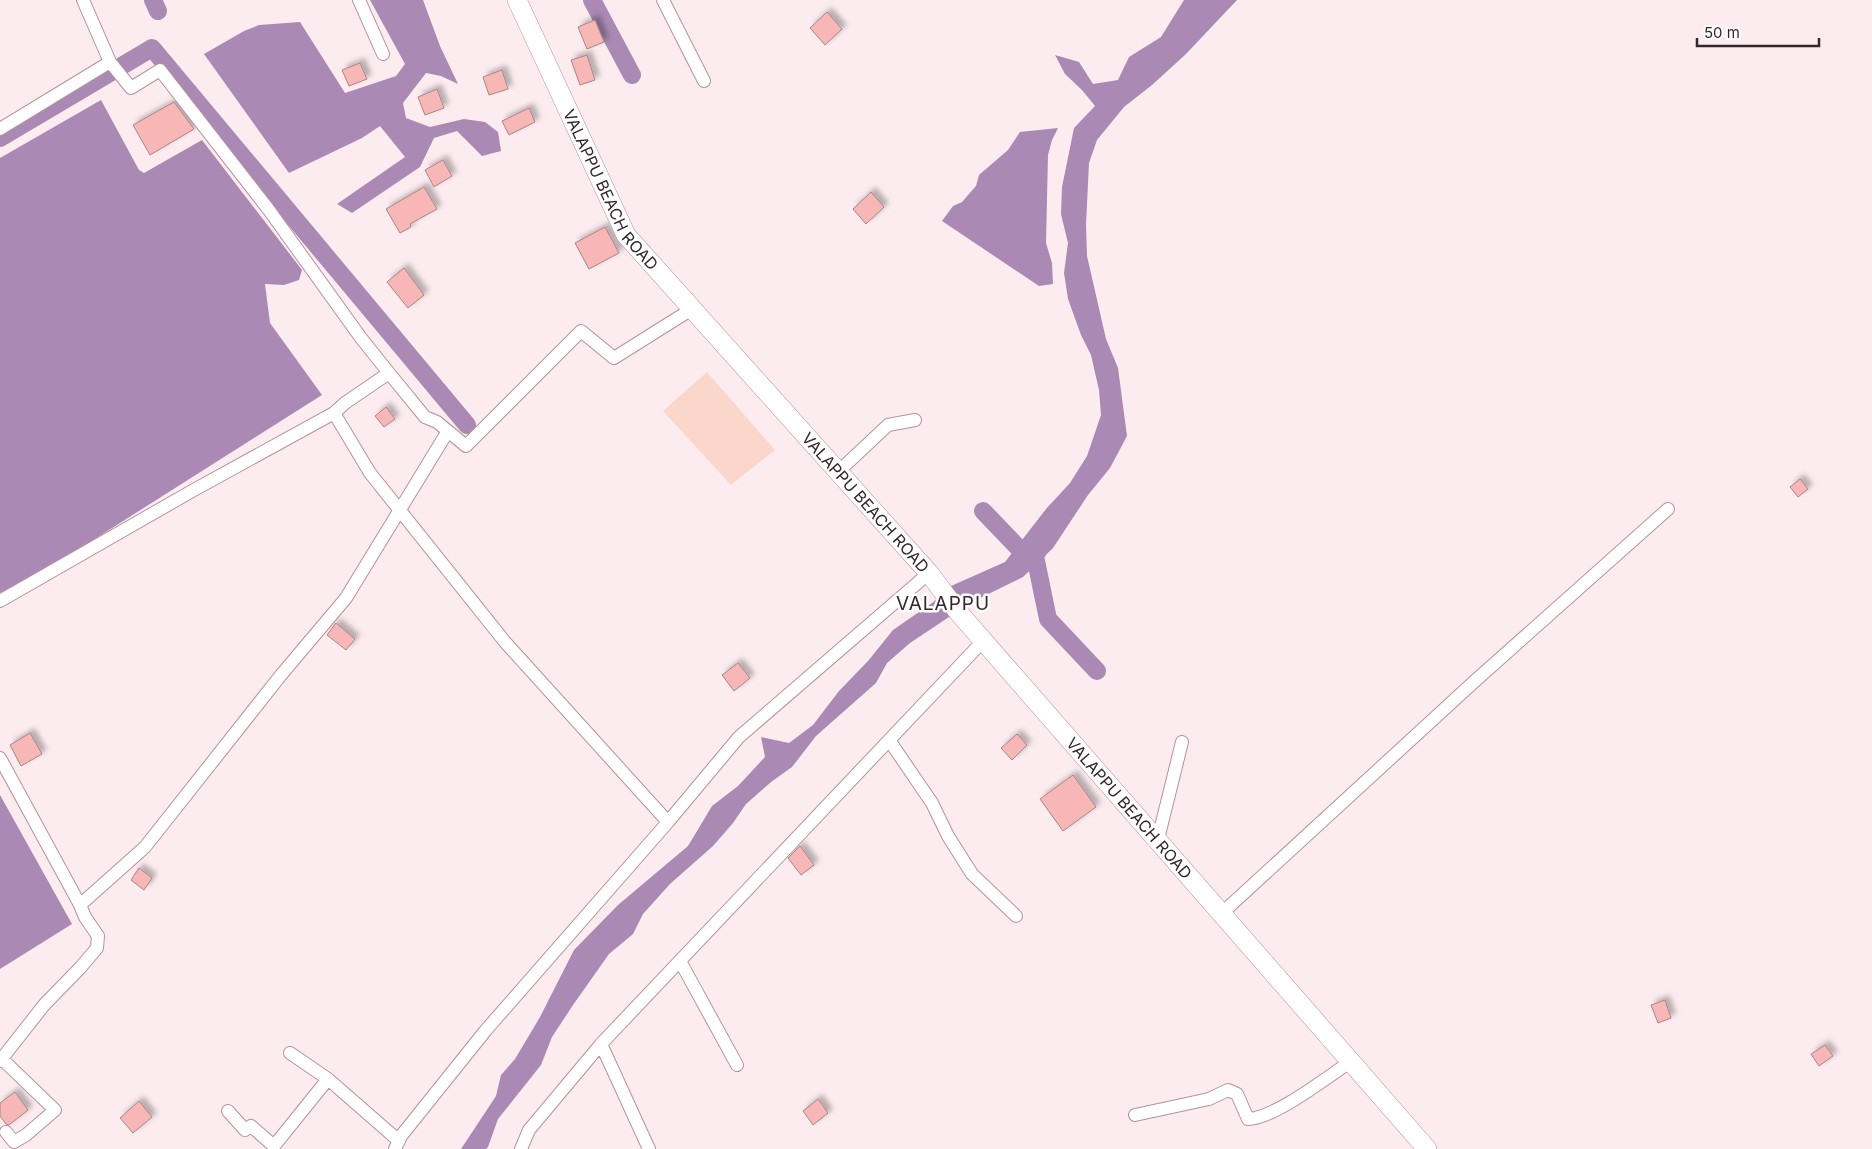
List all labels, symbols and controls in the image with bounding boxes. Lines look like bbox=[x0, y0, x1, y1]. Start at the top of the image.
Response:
scale bar bbox=[1697, 15, 1820, 47]
text: 50 m bbox=[1704, 23, 1740, 42]
street label: VALAPPU BEACH ROAD bbox=[559, 106, 663, 274]
street label: VALAPPU BEACH ROAD bbox=[798, 428, 934, 576]
district label: VALAPPU bbox=[896, 592, 990, 615]
street label: VALAPPU BEACH ROAD bbox=[1062, 733, 1196, 883]

